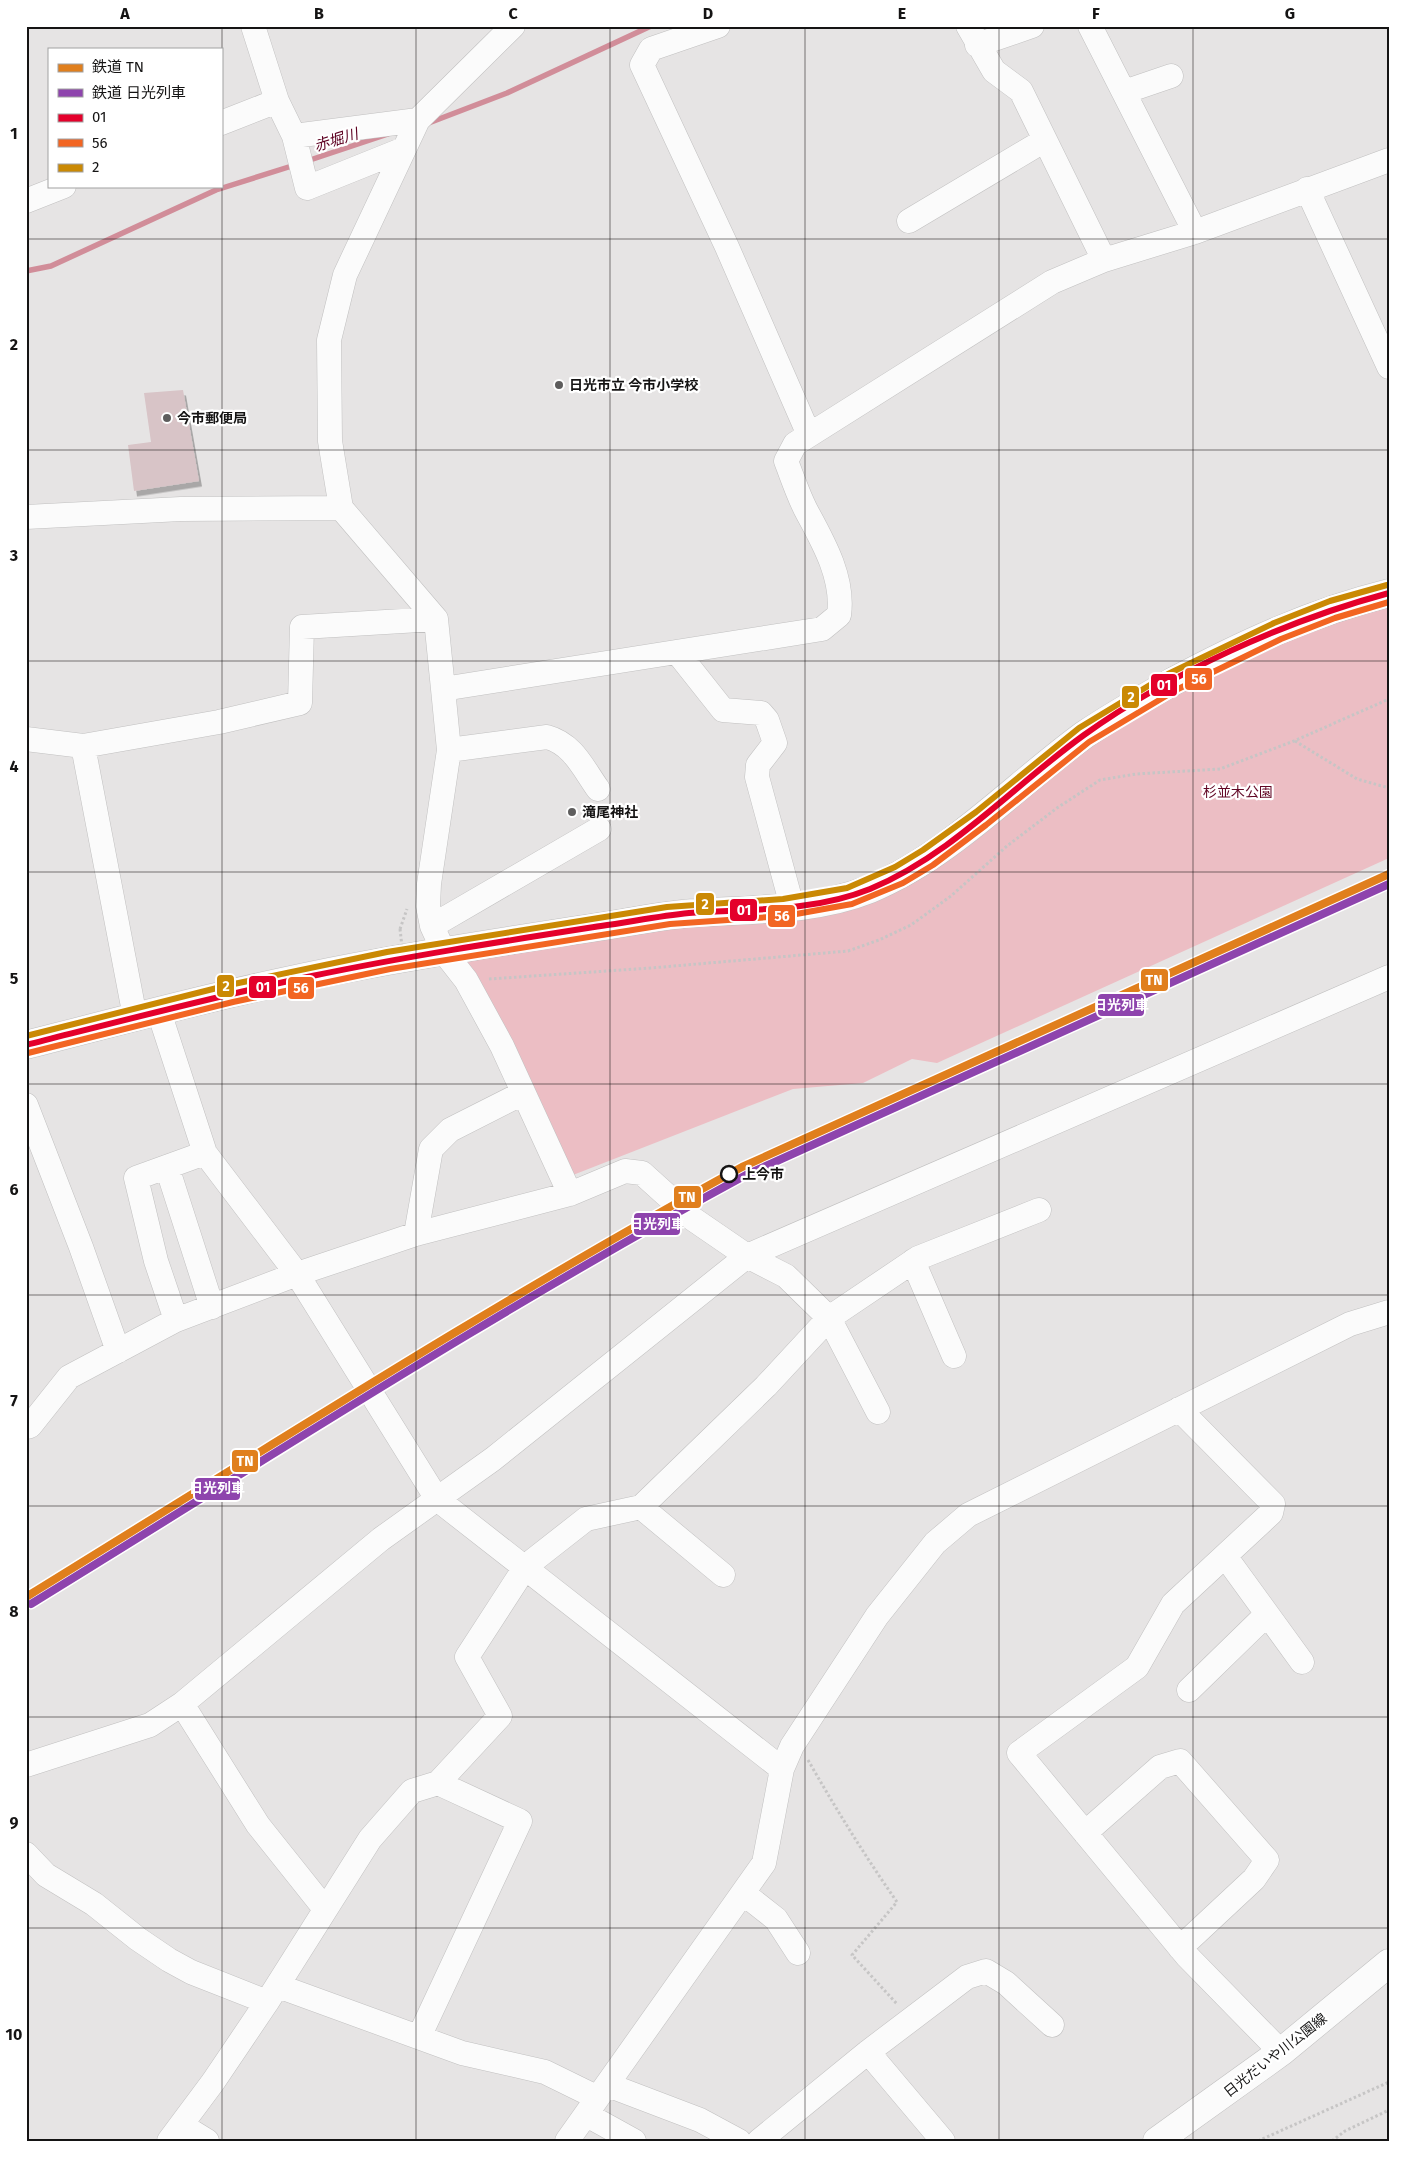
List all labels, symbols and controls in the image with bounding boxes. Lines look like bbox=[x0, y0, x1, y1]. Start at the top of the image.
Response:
text: A bbox=[119, 4, 130, 23]
text: B bbox=[314, 4, 324, 23]
text: C bbox=[508, 4, 518, 23]
text: D bbox=[703, 4, 713, 23]
text: E bbox=[898, 4, 906, 23]
text: F bbox=[1092, 4, 1100, 23]
text: G bbox=[1285, 4, 1295, 23]
legend bbox=[48, 48, 222, 188]
text: 鉄道 TN bbox=[92, 58, 144, 76]
text: 鉄道 日光列車 bbox=[92, 84, 186, 102]
text: 01 bbox=[92, 108, 107, 126]
text: 1 bbox=[10, 124, 18, 143]
water label: 赤堀川 bbox=[312, 124, 362, 155]
text: 56 bbox=[92, 134, 108, 152]
text: 2 bbox=[92, 158, 99, 176]
text: 2 bbox=[10, 335, 18, 354]
place label: 日光市立 今市小学校 bbox=[569, 377, 698, 394]
marker: 日光市立 今市小学校 bbox=[553, 379, 565, 391]
place label: 今市郵便局 bbox=[177, 410, 247, 427]
marker: 今市郵便局 bbox=[161, 412, 173, 424]
text: 3 bbox=[9, 546, 18, 565]
line badge: 56 bbox=[1184, 667, 1213, 691]
text: 56 bbox=[1191, 671, 1207, 688]
line badge: 01 bbox=[1150, 673, 1178, 697]
text: 01 bbox=[1157, 677, 1171, 694]
line badge: 2 bbox=[1121, 685, 1140, 709]
text: 2 bbox=[1127, 689, 1135, 706]
text: 4 bbox=[9, 757, 19, 776]
park label: 杉並木公園 bbox=[1203, 784, 1273, 801]
place label: 滝尾神社 bbox=[582, 804, 638, 821]
marker: 滝尾神社 bbox=[566, 806, 578, 818]
line badge: 2 bbox=[695, 892, 715, 916]
text: 2 bbox=[701, 896, 709, 913]
line badge: 01 bbox=[729, 898, 758, 922]
text: 01 bbox=[737, 902, 751, 919]
line badge: 56 bbox=[767, 904, 796, 928]
text: 56 bbox=[774, 908, 790, 925]
line badge: TN bbox=[1140, 968, 1169, 992]
text: 5 bbox=[10, 969, 19, 988]
text: TN bbox=[1146, 972, 1162, 989]
line badge: 2 bbox=[216, 974, 235, 998]
line badge: 01 bbox=[248, 975, 277, 999]
line badge: 56 bbox=[287, 976, 315, 1000]
text: 2 bbox=[222, 978, 230, 995]
text: 01 bbox=[256, 979, 270, 996]
text: 56 bbox=[293, 980, 309, 997]
line badge: 日光列車 bbox=[1097, 993, 1145, 1017]
text: 日光列車 bbox=[1093, 997, 1149, 1014]
marker: 上今市 bbox=[720, 1165, 738, 1183]
place label: 上今市 bbox=[742, 1166, 784, 1183]
text: 6 bbox=[9, 1180, 19, 1199]
line badge: TN bbox=[673, 1185, 702, 1209]
text: TN bbox=[679, 1189, 695, 1206]
line badge: 日光列車 bbox=[633, 1212, 681, 1236]
text: 日光列車 bbox=[629, 1216, 685, 1233]
text: 7 bbox=[10, 1391, 18, 1410]
line badge: TN bbox=[231, 1449, 259, 1473]
text: TN bbox=[237, 1453, 253, 1470]
line badge: 日光列車 bbox=[194, 1477, 241, 1501]
text: 日光列車 bbox=[189, 1480, 245, 1497]
text: 8 bbox=[9, 1602, 19, 1621]
text: 9 bbox=[10, 1813, 19, 1832]
street label: 日光だいや川公園線 bbox=[1220, 2010, 1330, 2101]
text: 10 bbox=[6, 2025, 22, 2044]

